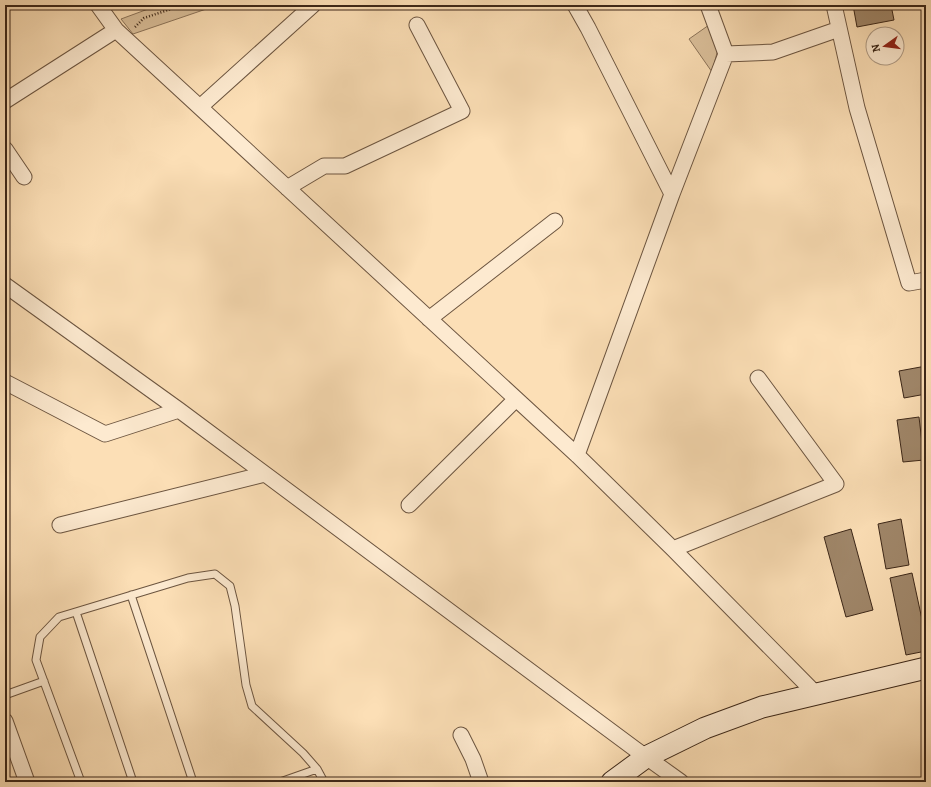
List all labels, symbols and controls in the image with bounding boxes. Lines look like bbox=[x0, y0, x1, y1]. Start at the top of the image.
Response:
north arrow bbox=[865, 26, 905, 66]
text: N bbox=[868, 43, 884, 54]

